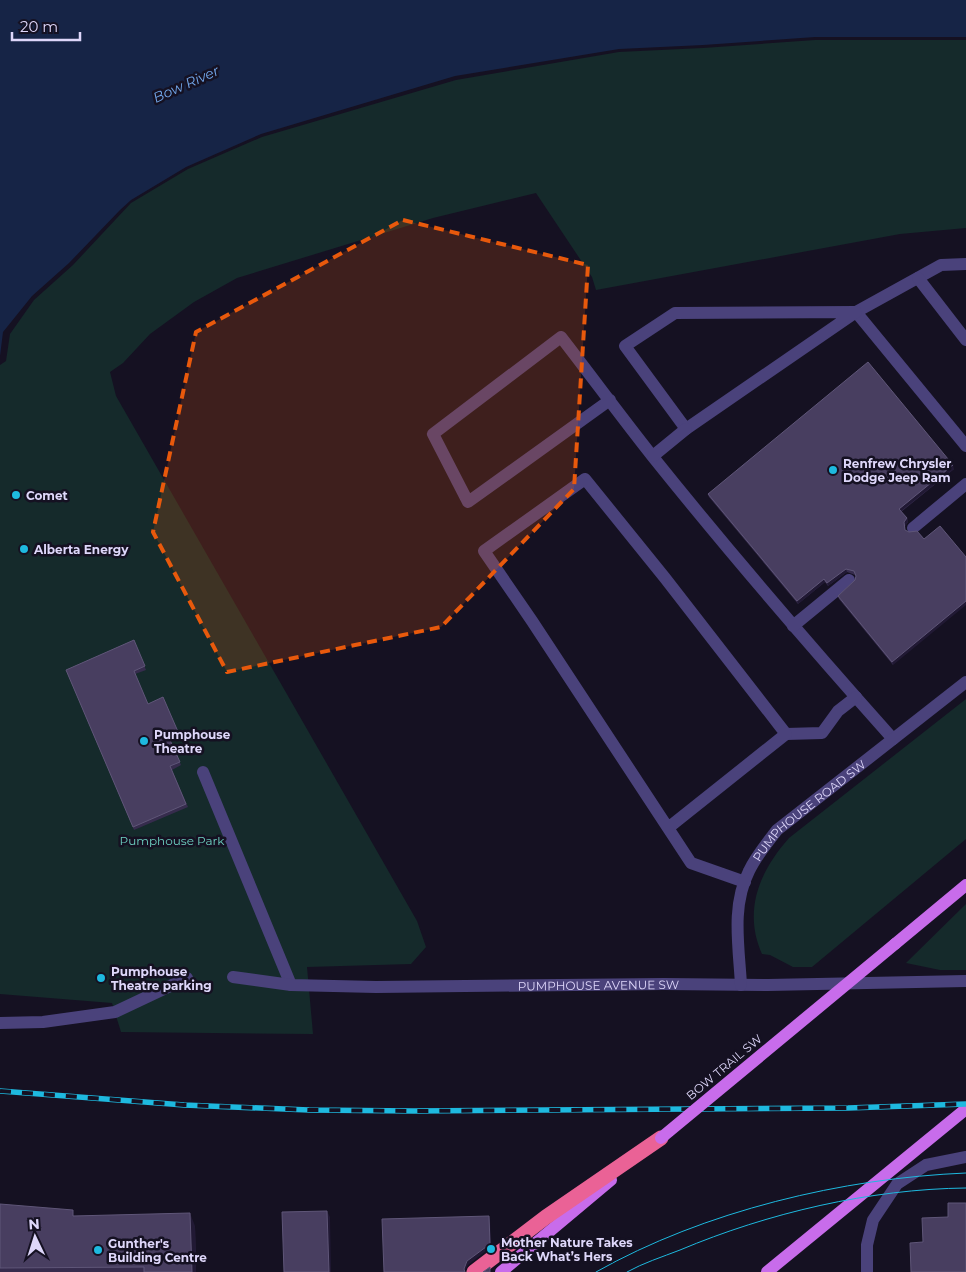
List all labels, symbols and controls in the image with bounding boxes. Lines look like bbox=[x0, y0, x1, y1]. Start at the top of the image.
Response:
scale bar bbox=[12, 10, 80, 42]
text: 20 m bbox=[20, 17, 58, 36]
water label: Bow River bbox=[150, 61, 222, 107]
place label: Renfrew Chrysler Dodge Jeep Ram bbox=[843, 456, 951, 485]
marker: Renfrew Chrysler Dodge Jeep Ram bbox=[827, 464, 839, 476]
place label: Comet bbox=[26, 488, 69, 503]
marker: Comet bbox=[10, 489, 22, 501]
place label: Alberta Energy bbox=[33, 542, 129, 557]
marker: Alberta Energy bbox=[18, 543, 30, 555]
place label: Pumphouse Theatre bbox=[154, 727, 231, 756]
marker: Pumphouse Theatre bbox=[138, 735, 150, 747]
street label: PUMPHOUSE ROAD SW bbox=[749, 756, 868, 864]
park label: Pumphouse Park bbox=[120, 833, 225, 848]
place label: Pumphouse Theatre parking bbox=[111, 964, 212, 993]
marker: Pumphouse Theatre parking bbox=[95, 972, 107, 984]
street label: PUMPHOUSE AVENUE SW bbox=[518, 976, 679, 993]
street label: BOW TRAIL SW bbox=[683, 1031, 765, 1103]
north arrow bbox=[10, 1212, 60, 1262]
text: N bbox=[28, 1215, 40, 1233]
place label: Mother Nature Takes Back What’s Hers bbox=[501, 1235, 633, 1264]
place label: Gunther's Building Centre bbox=[108, 1236, 207, 1265]
marker: Mother Nature Takes Back What’s Hers bbox=[485, 1243, 497, 1255]
marker: Gunther's Building Centre bbox=[92, 1244, 104, 1256]

